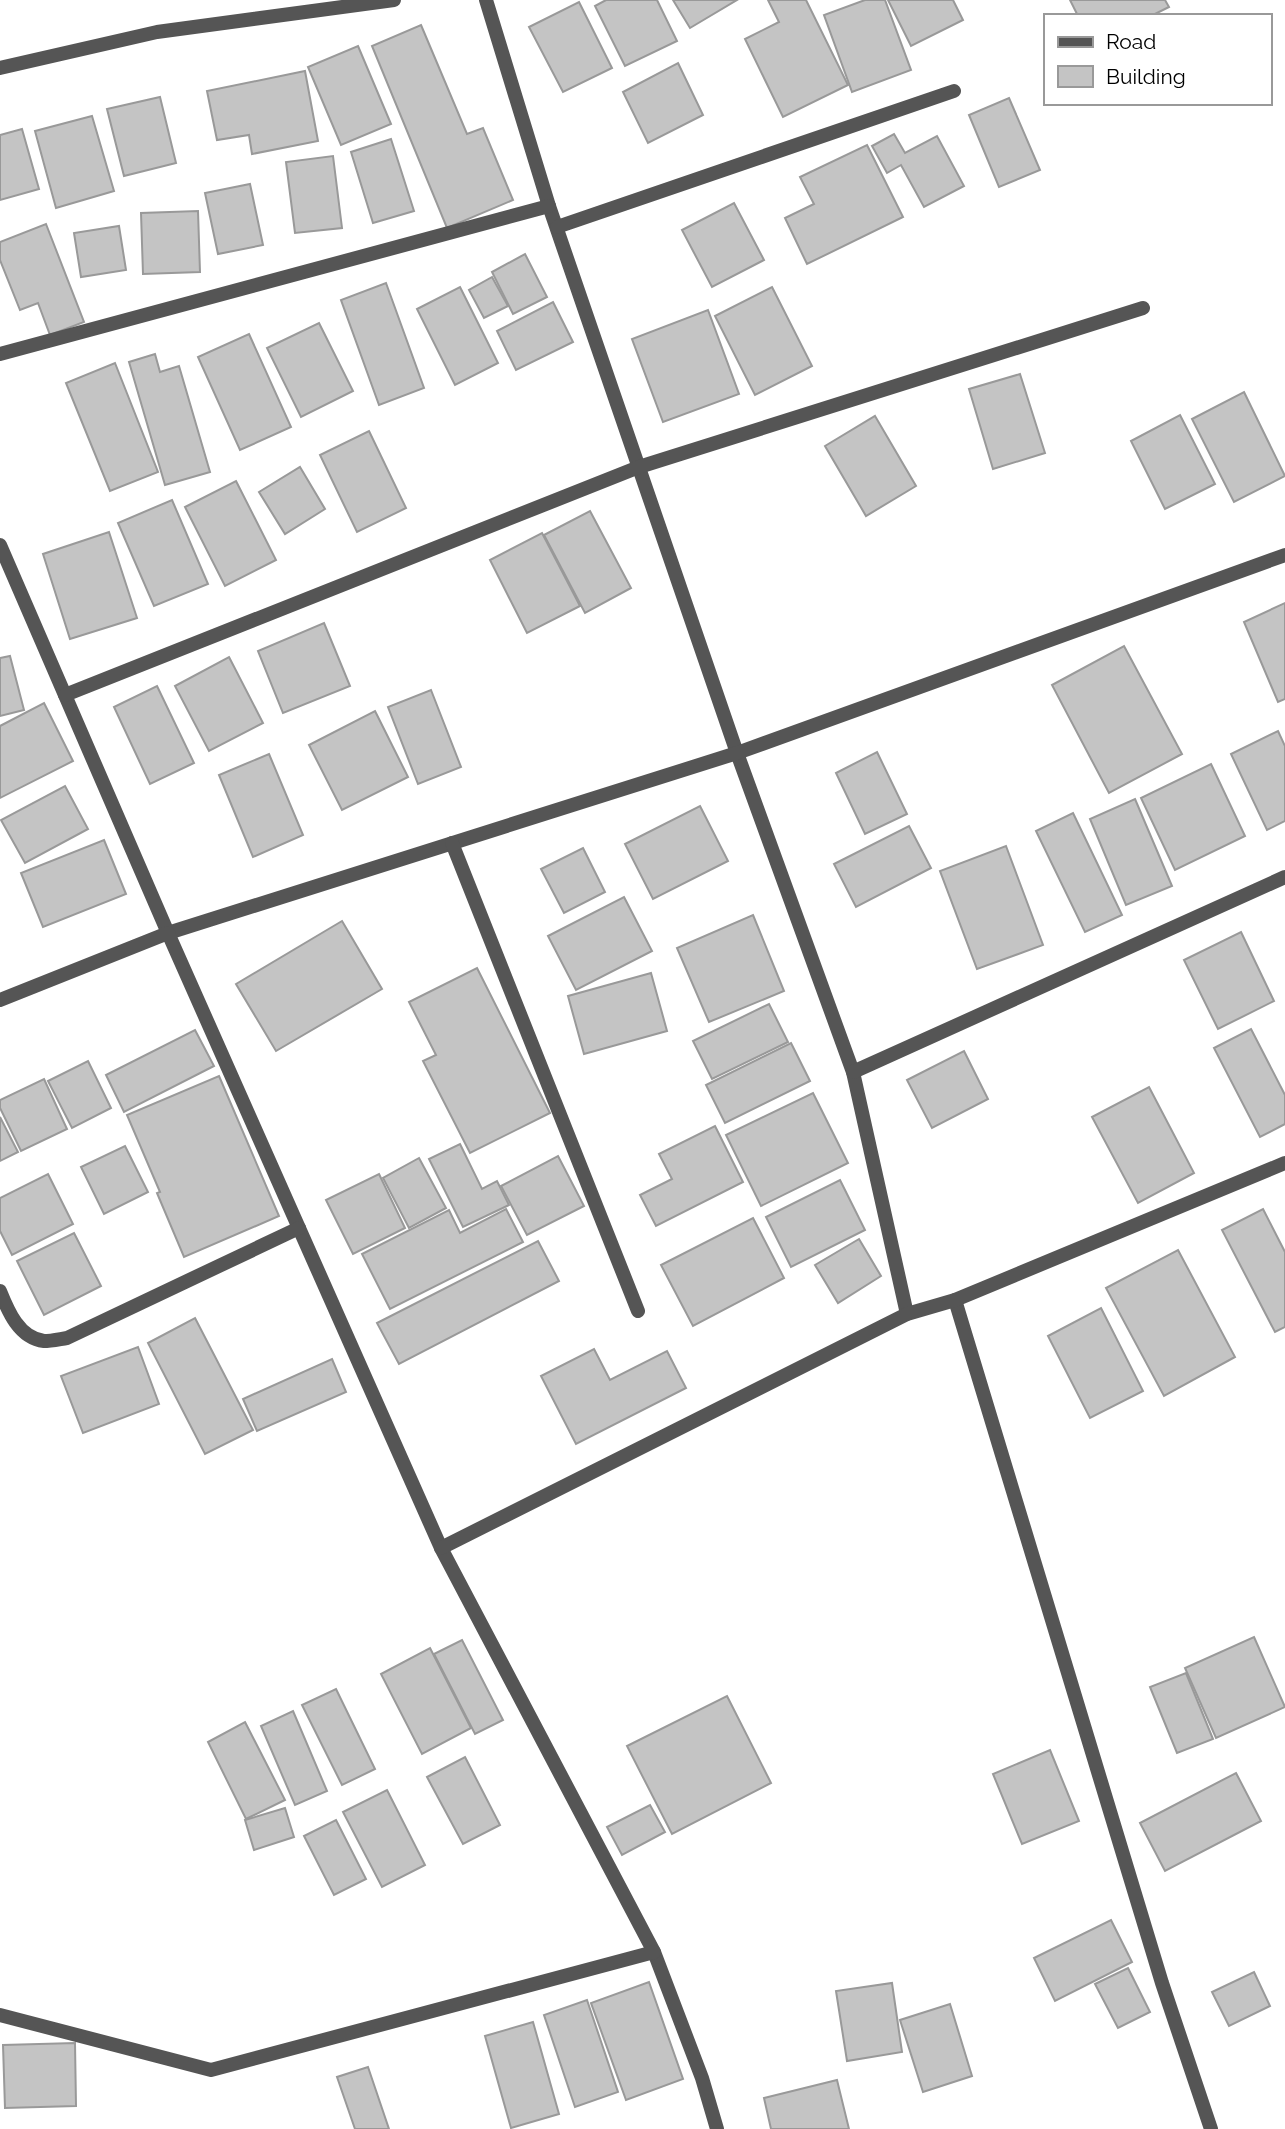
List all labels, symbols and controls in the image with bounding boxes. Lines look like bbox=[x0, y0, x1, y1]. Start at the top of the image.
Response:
legend bbox=[1044, 14, 1271, 105]
text: Road bbox=[1106, 29, 1156, 54]
text: Building bbox=[1106, 64, 1186, 89]

